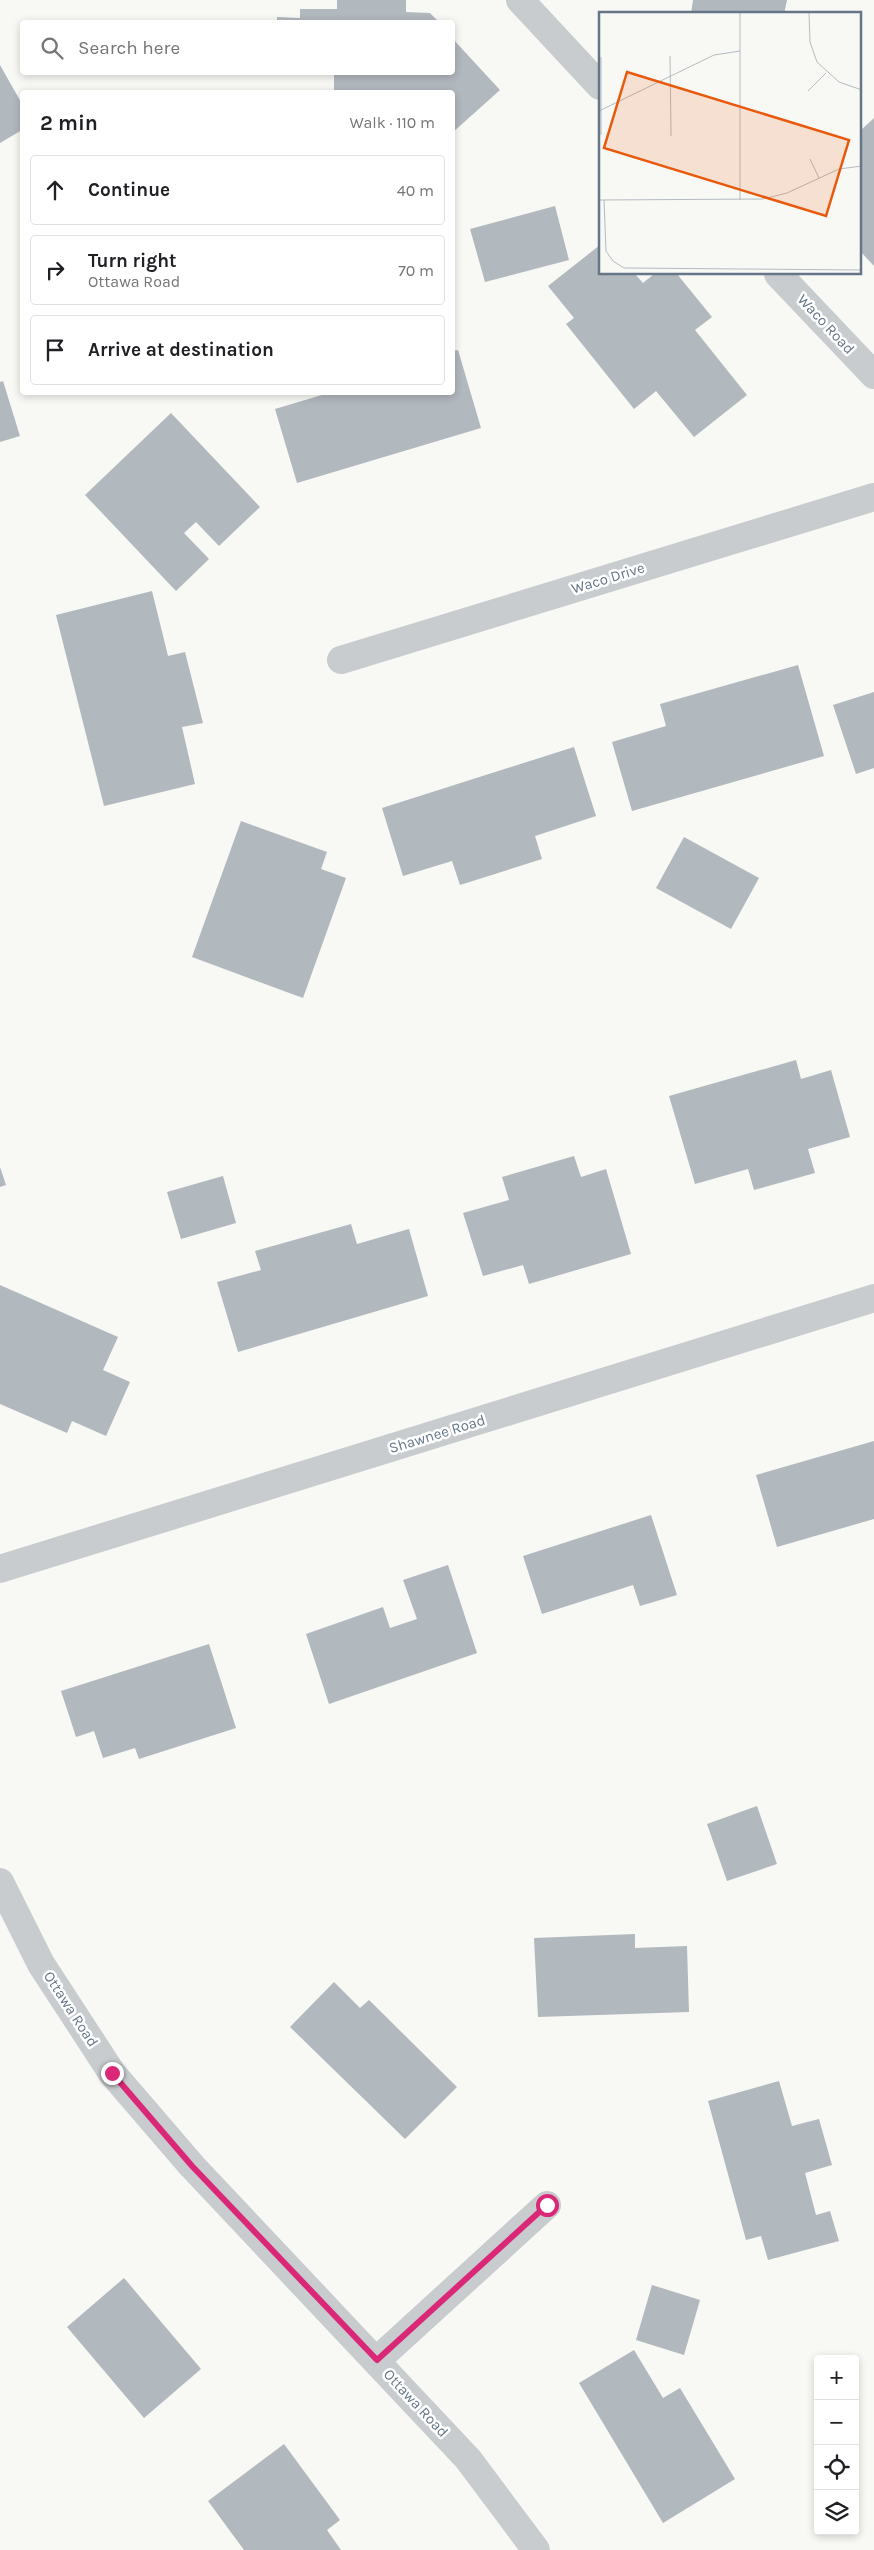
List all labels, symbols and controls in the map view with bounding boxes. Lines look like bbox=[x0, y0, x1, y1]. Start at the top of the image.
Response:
inset map bbox=[599, 12, 862, 275]
search box bbox=[20, 20, 455, 75]
icon: search bbox=[38, 34, 66, 62]
text: Search here bbox=[78, 37, 180, 59]
text: 2 min bbox=[40, 111, 98, 135]
text: Walk · 110 m bbox=[350, 113, 435, 132]
icon: ahead bbox=[41, 176, 69, 204]
text: Continue bbox=[88, 179, 170, 201]
text: 40 m bbox=[397, 181, 434, 200]
text: Turn right bbox=[88, 250, 177, 272]
icon: right bbox=[41, 256, 69, 284]
text: 70 m bbox=[398, 261, 434, 280]
text: Ottawa Road bbox=[88, 272, 180, 291]
street label: Waco Road bbox=[794, 290, 858, 358]
icon: arrive bbox=[41, 336, 69, 364]
text: Arrive at destination bbox=[88, 339, 274, 361]
street label: Waco Drive bbox=[569, 558, 647, 598]
street label: Shawnee Road bbox=[387, 1411, 487, 1457]
street label: Ottawa Road bbox=[40, 1968, 102, 2050]
route end bbox=[101, 2062, 124, 2085]
route start bbox=[536, 2194, 559, 2217]
map controls bbox=[814, 2355, 859, 2535]
button: + bbox=[814, 2355, 859, 2400]
street label: Ottawa Road bbox=[380, 2365, 452, 2441]
button: − bbox=[814, 2400, 859, 2445]
button: locate bbox=[814, 2445, 859, 2490]
button: layers bbox=[814, 2490, 859, 2535]

